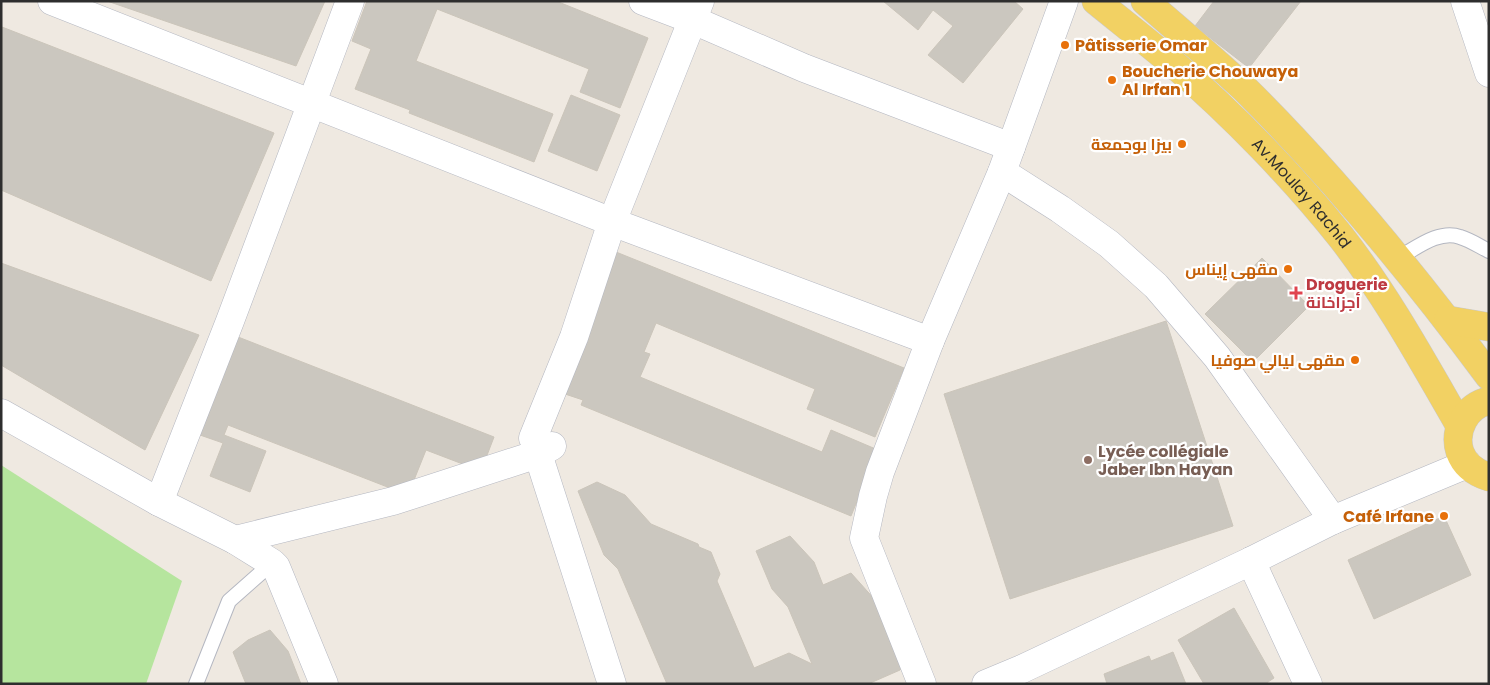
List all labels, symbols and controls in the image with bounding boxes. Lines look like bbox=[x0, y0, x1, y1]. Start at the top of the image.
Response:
place label: Pâtisserie Omar bbox=[1075, 34, 1207, 57]
marker: Pâtisserie Omar bbox=[1059, 39, 1071, 51]
place label: Boucherie Chouwaya Al Irfan 1 bbox=[1122, 60, 1298, 101]
marker: Boucherie Chouwaya Al Irfan 1 bbox=[1106, 74, 1118, 86]
place label: بيزا بوجمعة bbox=[1091, 133, 1172, 156]
street label: Av.Moulay Rachid bbox=[1246, 133, 1357, 253]
marker: بيزا بوجمعة bbox=[1176, 138, 1188, 150]
place label: مقهى إيناس bbox=[1185, 258, 1278, 281]
marker: مقهى إيناس bbox=[1282, 263, 1294, 275]
place label: Droguerie أجزاخانة bbox=[1306, 273, 1388, 314]
marker: Droguerie أجزاخانة bbox=[1290, 287, 1302, 299]
place label: مقهى ليالي صوفيا bbox=[1211, 349, 1345, 373]
marker: مقهى ليالي صوفيا bbox=[1349, 354, 1361, 366]
place label: Lycée collégiale Jaber Ibn Hayan bbox=[1098, 440, 1233, 481]
marker: Lycée collégiale Jaber Ibn Hayan bbox=[1082, 454, 1094, 466]
place label: Café Irfane bbox=[1343, 505, 1434, 528]
marker: Café Irfane bbox=[1438, 510, 1450, 522]

